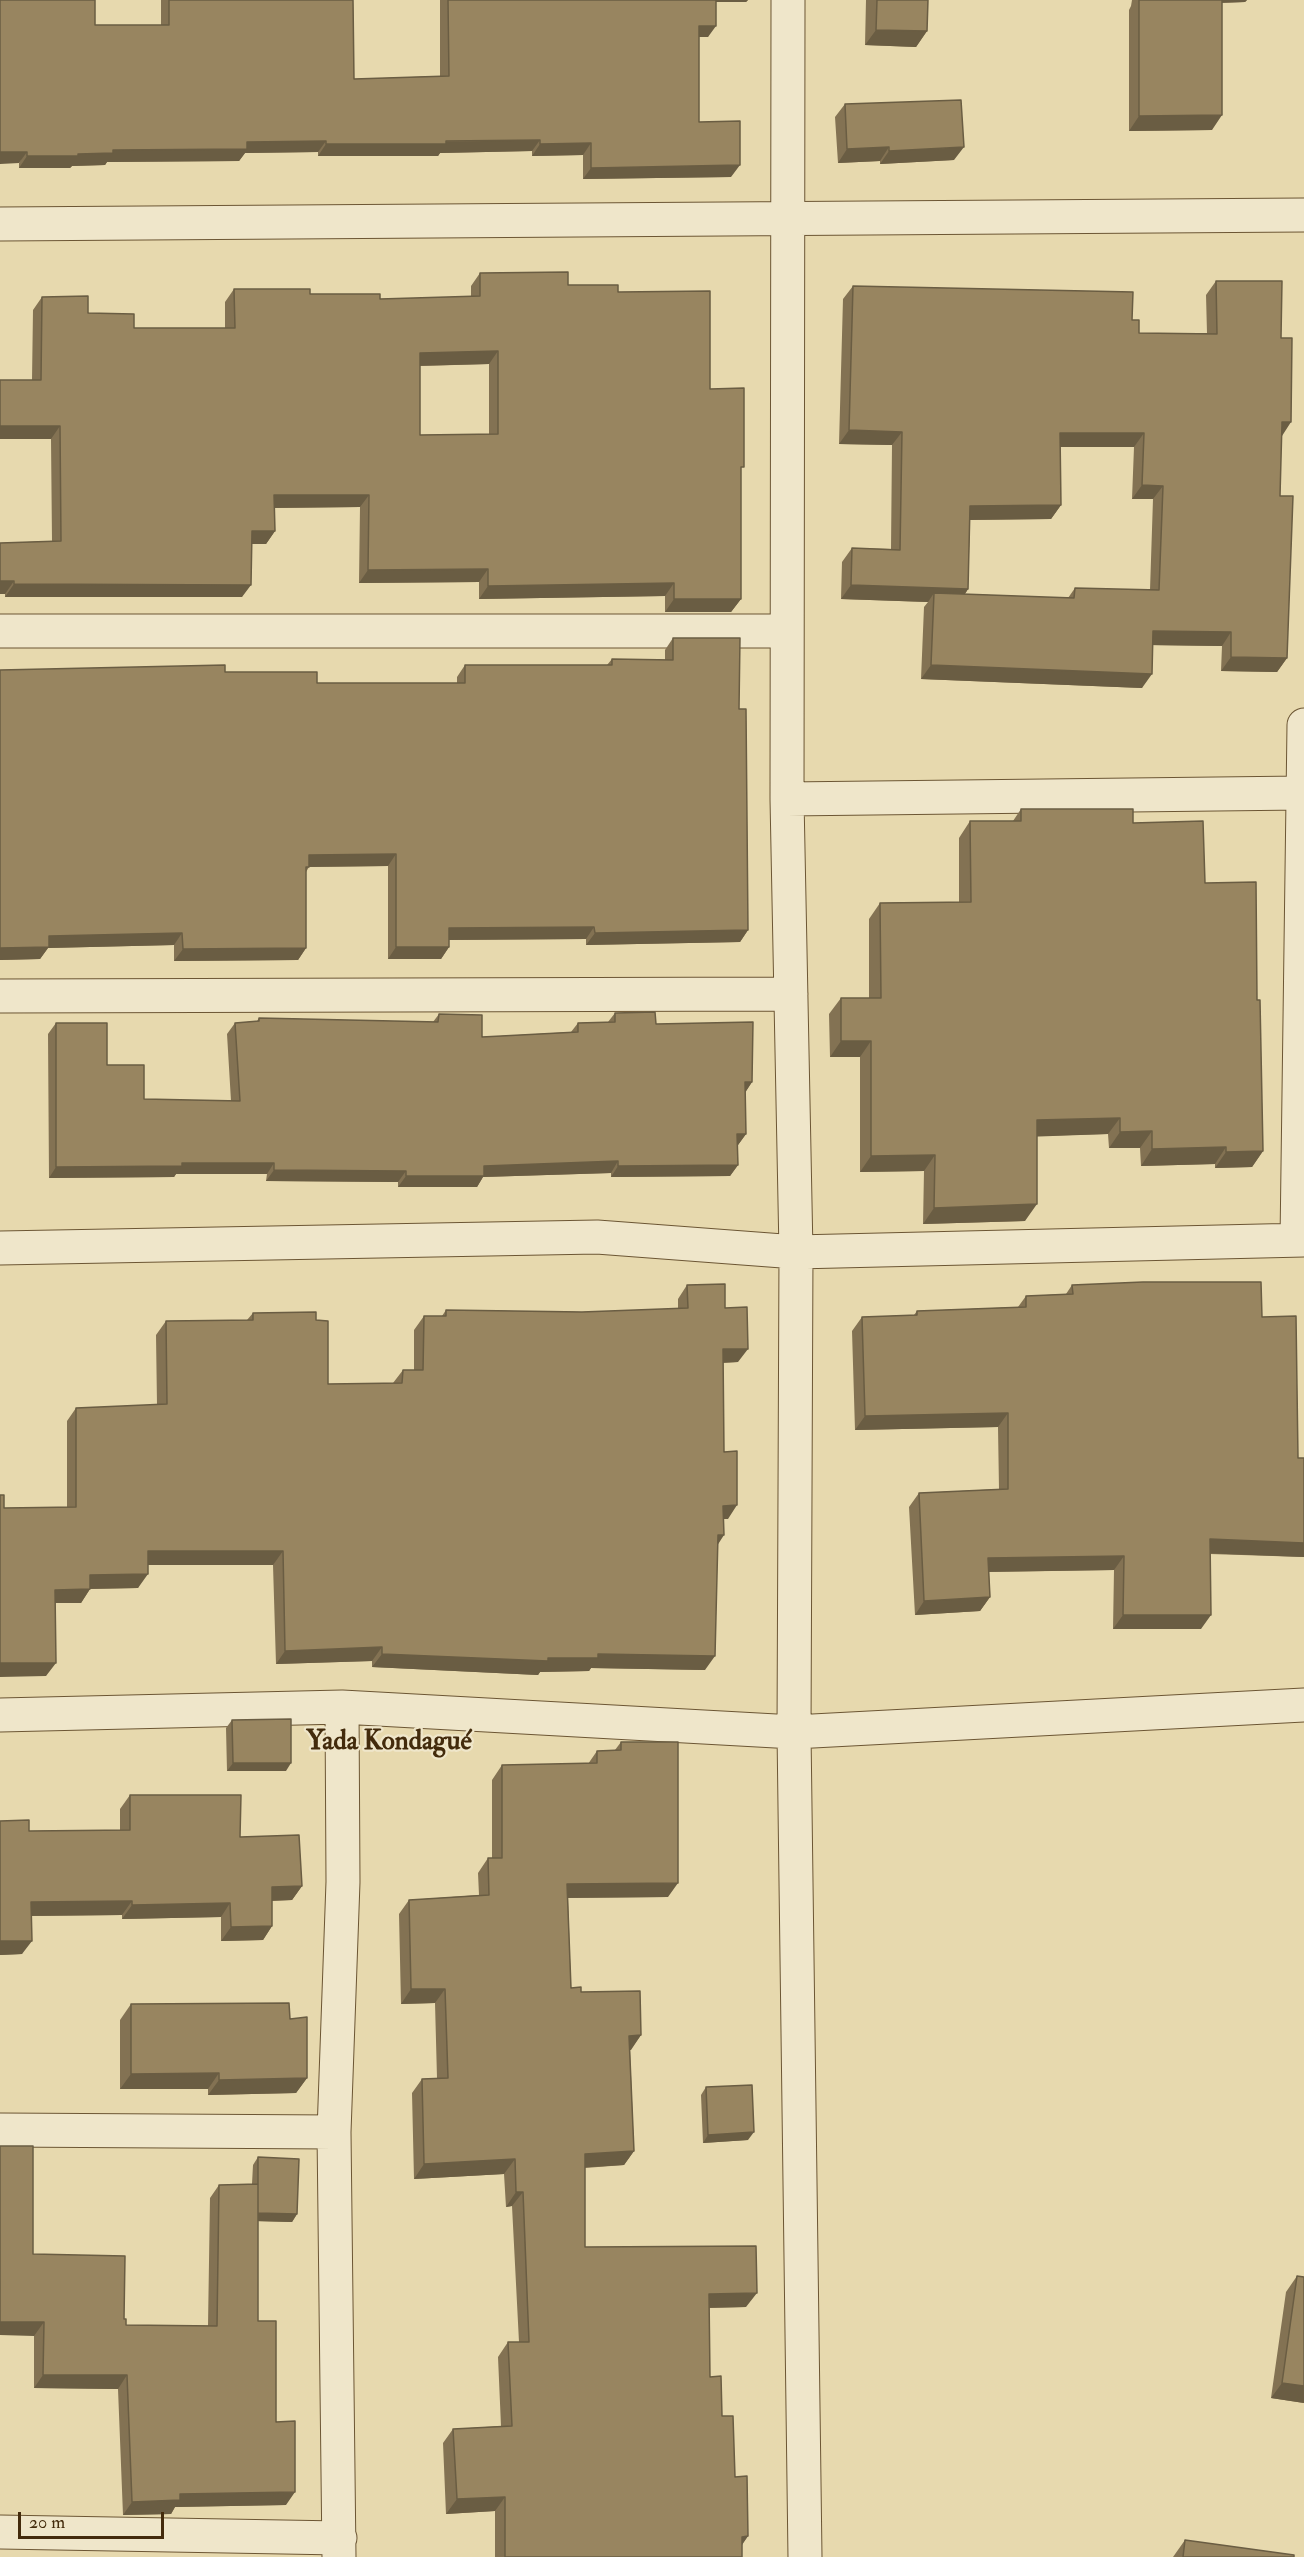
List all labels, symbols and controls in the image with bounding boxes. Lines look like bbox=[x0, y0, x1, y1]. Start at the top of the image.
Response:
district label: Yada Kondagué bbox=[306, 1727, 472, 1759]
scale bar bbox=[21, 2500, 166, 2538]
text: 20 m bbox=[29, 2511, 65, 2534]

